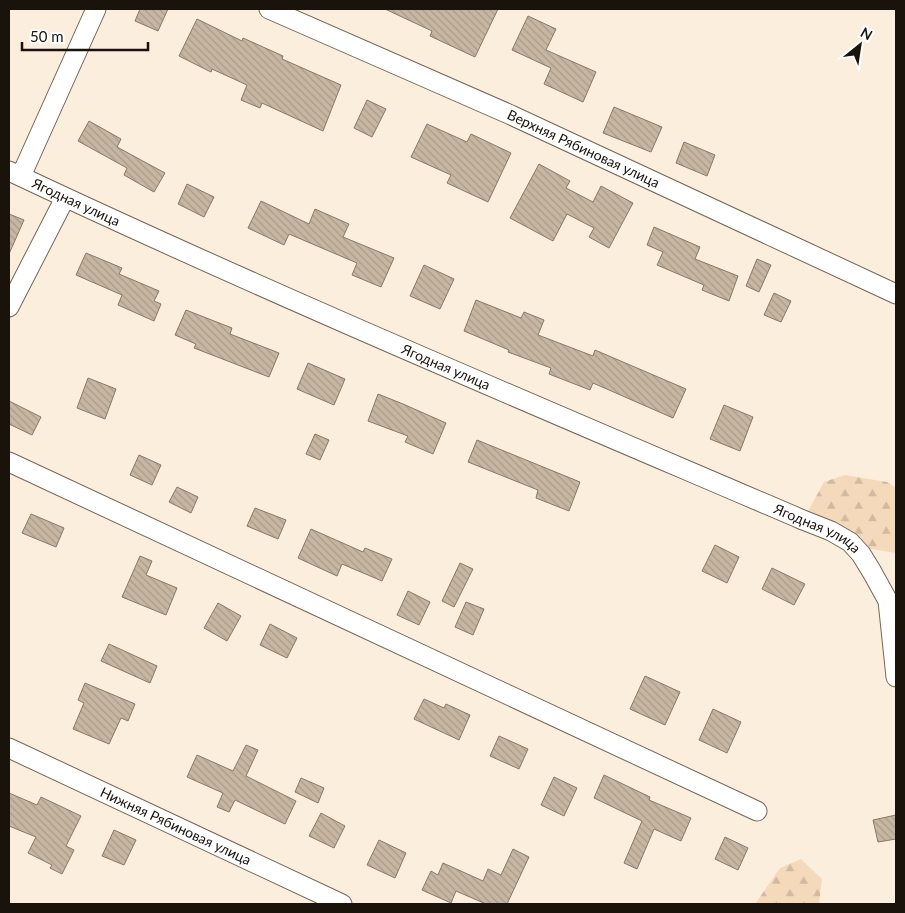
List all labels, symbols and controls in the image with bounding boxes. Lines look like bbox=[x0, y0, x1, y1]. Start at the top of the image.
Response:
scale bar bbox=[22, 20, 149, 52]
north arrow bbox=[835, 20, 885, 70]
text: N bbox=[858, 23, 876, 43]
text: 50 m bbox=[30, 27, 64, 45]
street label: Верхняя Рябиновая улица bbox=[505, 106, 662, 191]
street label: Ягодная улица bbox=[29, 174, 123, 229]
street label: Ягодная улица bbox=[398, 340, 493, 393]
street label: Ягодная улица bbox=[771, 499, 865, 556]
street label: Нижняя Рябиновая улица bbox=[98, 783, 254, 868]

